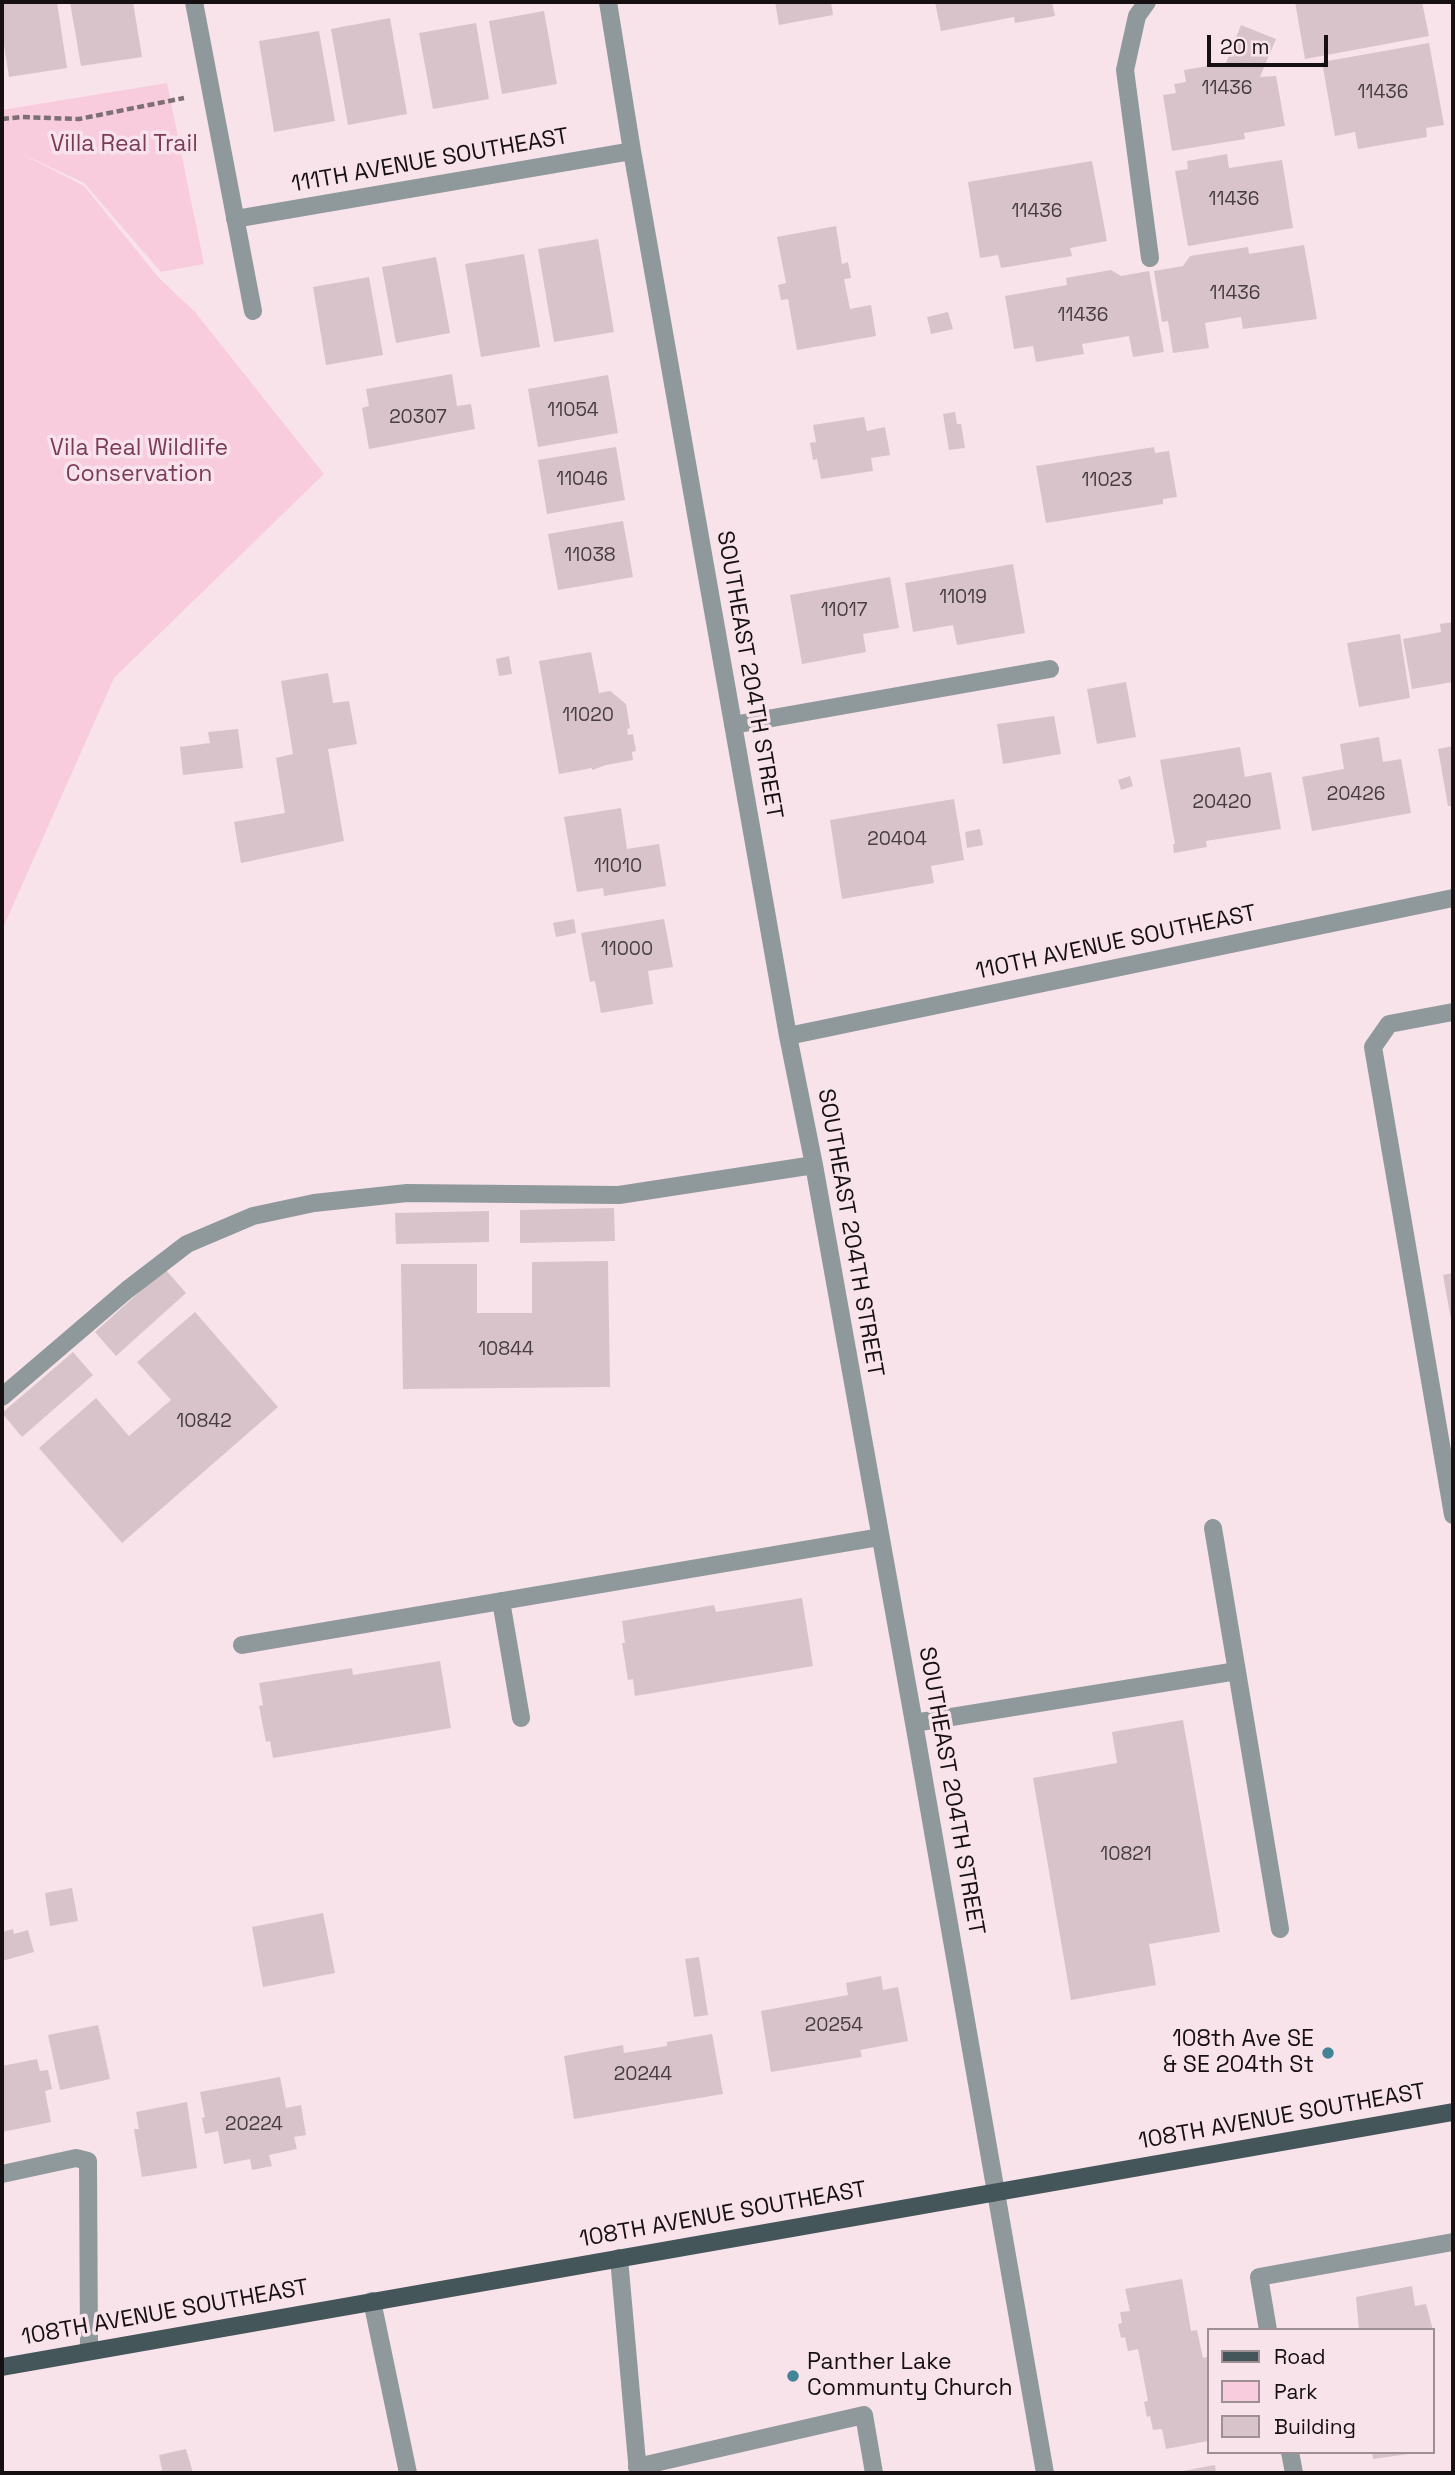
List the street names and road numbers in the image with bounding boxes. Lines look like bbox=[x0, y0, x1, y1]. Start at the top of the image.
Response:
street label: 111TH AVENUE SOUTHEAST bbox=[289, 123, 571, 199]
street label: SOUTHEAST 204TH STREET bbox=[710, 529, 788, 821]
street label: 110TH AVENUE SOUTHEAST bbox=[973, 900, 1259, 986]
street label: SOUTHEAST 204TH STREET bbox=[811, 1087, 889, 1379]
street label: SOUTHEAST 204TH STREET bbox=[912, 1645, 990, 1937]
street label: 108TH AVENUE SOUTHEAST bbox=[1136, 2078, 1428, 2156]
street label: 108TH AVENUE SOUTHEAST bbox=[577, 2176, 869, 2254]
street label: 108TH AVENUE SOUTHEAST bbox=[19, 2274, 311, 2352]

